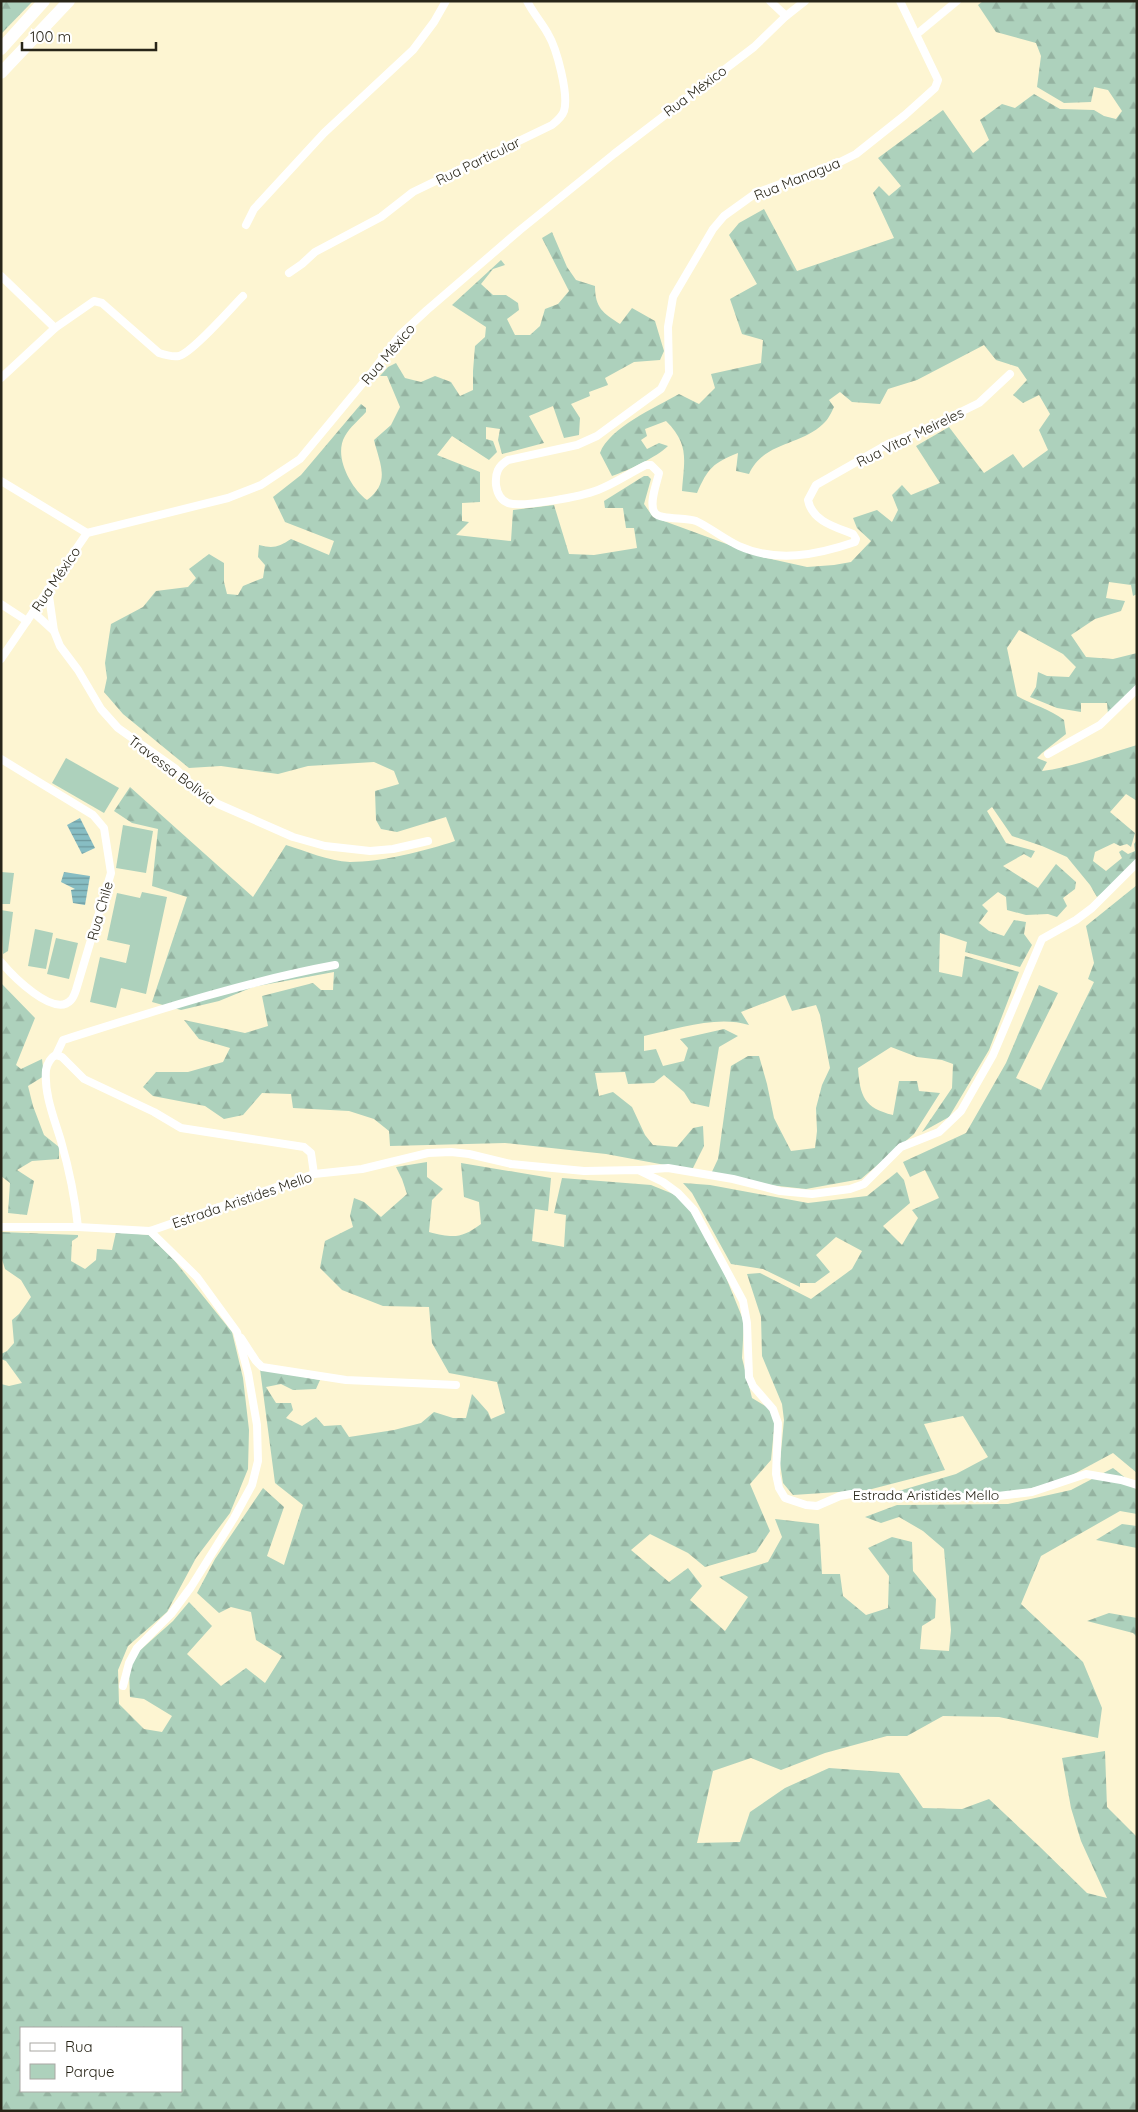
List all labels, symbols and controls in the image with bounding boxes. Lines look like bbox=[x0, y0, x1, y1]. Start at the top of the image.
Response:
scale bar bbox=[22, 20, 156, 52]
text: 100 m bbox=[30, 27, 71, 46]
street label: Rua México bbox=[660, 61, 730, 121]
street label: Rua Particular bbox=[433, 133, 524, 189]
street label: Rua Managua bbox=[751, 154, 843, 204]
street label: Rua México bbox=[357, 320, 419, 388]
street label: Rua Vitor Meireles bbox=[853, 403, 967, 471]
street label: Rua México bbox=[28, 543, 84, 615]
street label: Travessa Bolívia bbox=[125, 731, 219, 809]
street label: Rua Chile bbox=[83, 879, 117, 943]
street label: Estrada Aristides Mello bbox=[170, 1168, 314, 1232]
street label: Estrada Aristides Mello bbox=[853, 1486, 999, 1504]
legend bbox=[20, 2027, 182, 2092]
text: Rua bbox=[65, 2037, 93, 2056]
text: Parque bbox=[65, 2062, 115, 2081]

